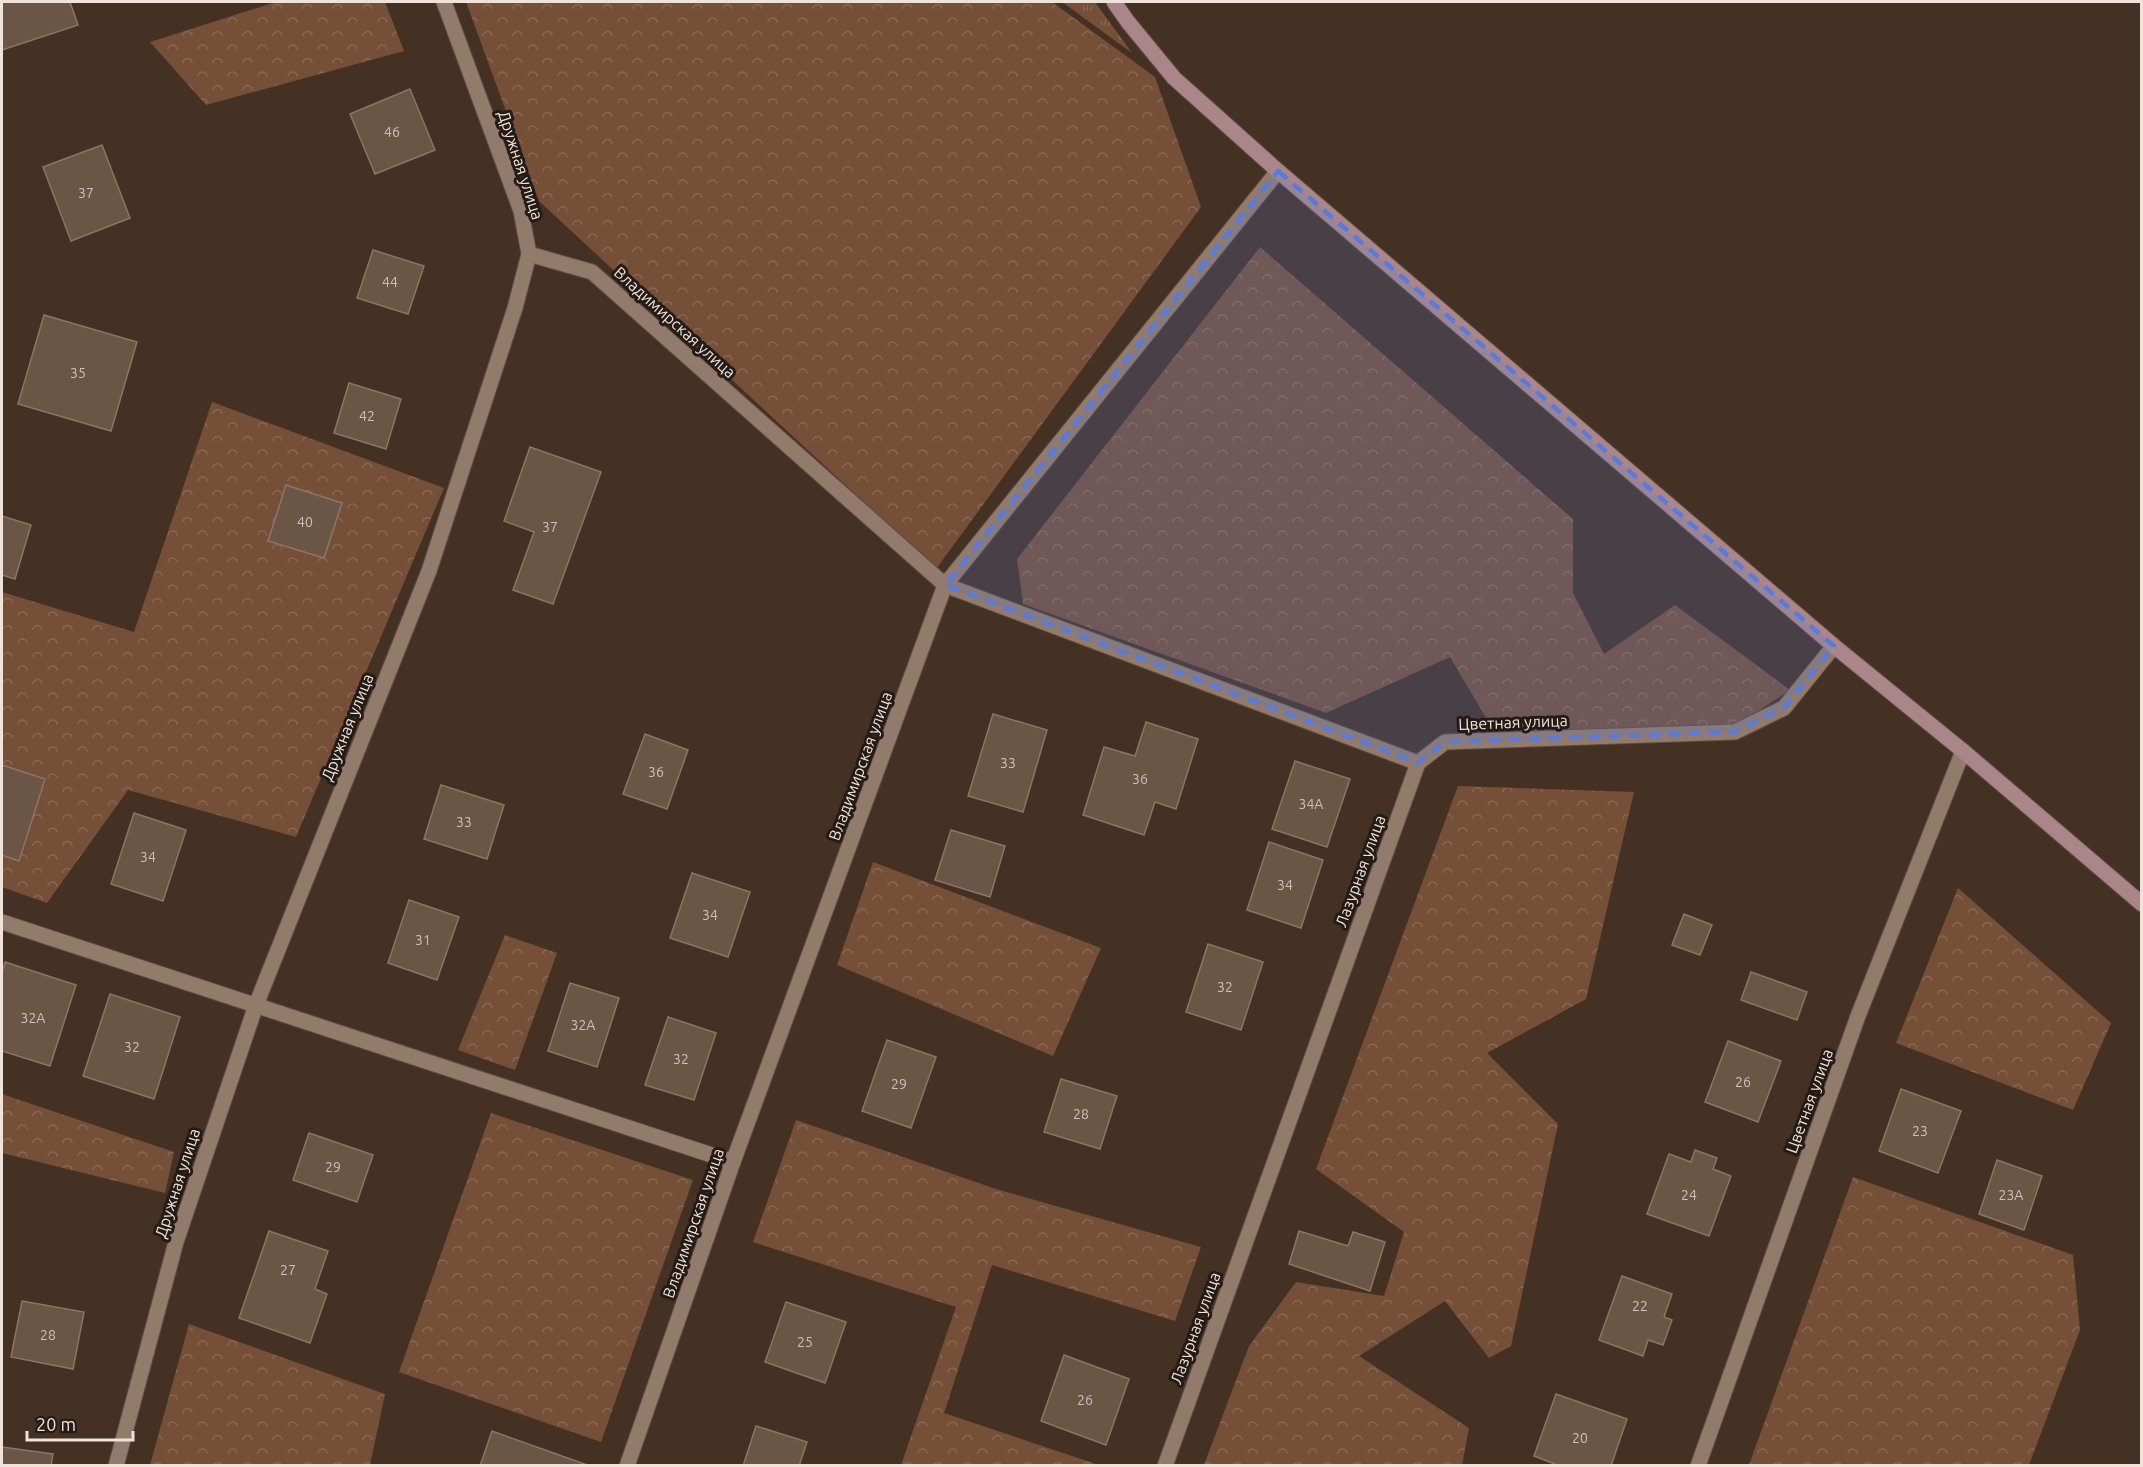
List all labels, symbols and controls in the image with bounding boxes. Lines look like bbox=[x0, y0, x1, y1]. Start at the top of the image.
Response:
street label: Дружная улица bbox=[495, 108, 547, 222]
house number: 46 bbox=[384, 124, 400, 140]
house number: 37 bbox=[78, 185, 94, 201]
street label: Владимирская улица bbox=[611, 263, 739, 381]
house number: 44 bbox=[382, 274, 398, 290]
house number: 35 bbox=[70, 365, 86, 381]
house number: 42 bbox=[359, 408, 375, 424]
house number: 40 bbox=[297, 514, 313, 530]
house number: 37 bbox=[542, 519, 558, 535]
street label: Дружная улица bbox=[317, 671, 377, 783]
street label: Владимирская улица bbox=[825, 689, 895, 843]
street label: Цветная улица bbox=[1458, 711, 1568, 733]
house number: 33 bbox=[1000, 755, 1016, 771]
house number: 36 bbox=[648, 764, 664, 780]
house number: 36 bbox=[1132, 771, 1148, 787]
house number: 34А bbox=[1299, 796, 1323, 812]
street label: Лазурная улица bbox=[1331, 813, 1389, 929]
house number: 33 bbox=[456, 814, 472, 830]
house number: 34 bbox=[140, 849, 156, 865]
house number: 34 bbox=[1277, 877, 1293, 893]
house number: 34 bbox=[702, 907, 718, 923]
house number: 31 bbox=[415, 932, 431, 948]
house number: 32 bbox=[1217, 979, 1233, 995]
house number: 32А bbox=[21, 1010, 45, 1026]
house number: 32А bbox=[571, 1017, 595, 1033]
house number: 32 bbox=[124, 1039, 140, 1055]
street label: Цветная улица bbox=[1782, 1046, 1836, 1156]
house number: 32 bbox=[673, 1051, 689, 1067]
house number: 26 bbox=[1735, 1074, 1751, 1090]
house number: 29 bbox=[891, 1076, 907, 1092]
house number: 28 bbox=[1073, 1106, 1089, 1122]
house number: 23 bbox=[1912, 1123, 1928, 1139]
street label: Дружная улица bbox=[151, 1126, 203, 1240]
street label: Владимирская улица bbox=[659, 1146, 727, 1300]
house number: 29 bbox=[325, 1159, 341, 1175]
house number: 24 bbox=[1681, 1187, 1697, 1203]
house number: 23А bbox=[1999, 1187, 2023, 1203]
house number: 27 bbox=[280, 1262, 296, 1278]
street label: Лазурная улица bbox=[1166, 1270, 1224, 1386]
house number: 22 bbox=[1632, 1298, 1648, 1314]
house number: 28 bbox=[40, 1327, 56, 1343]
house number: 25 bbox=[797, 1334, 813, 1350]
house number: 26 bbox=[1077, 1392, 1093, 1408]
scale bar bbox=[27, 1404, 134, 1442]
text: 20 m bbox=[36, 1414, 76, 1434]
house number: 20 bbox=[1572, 1430, 1588, 1446]

